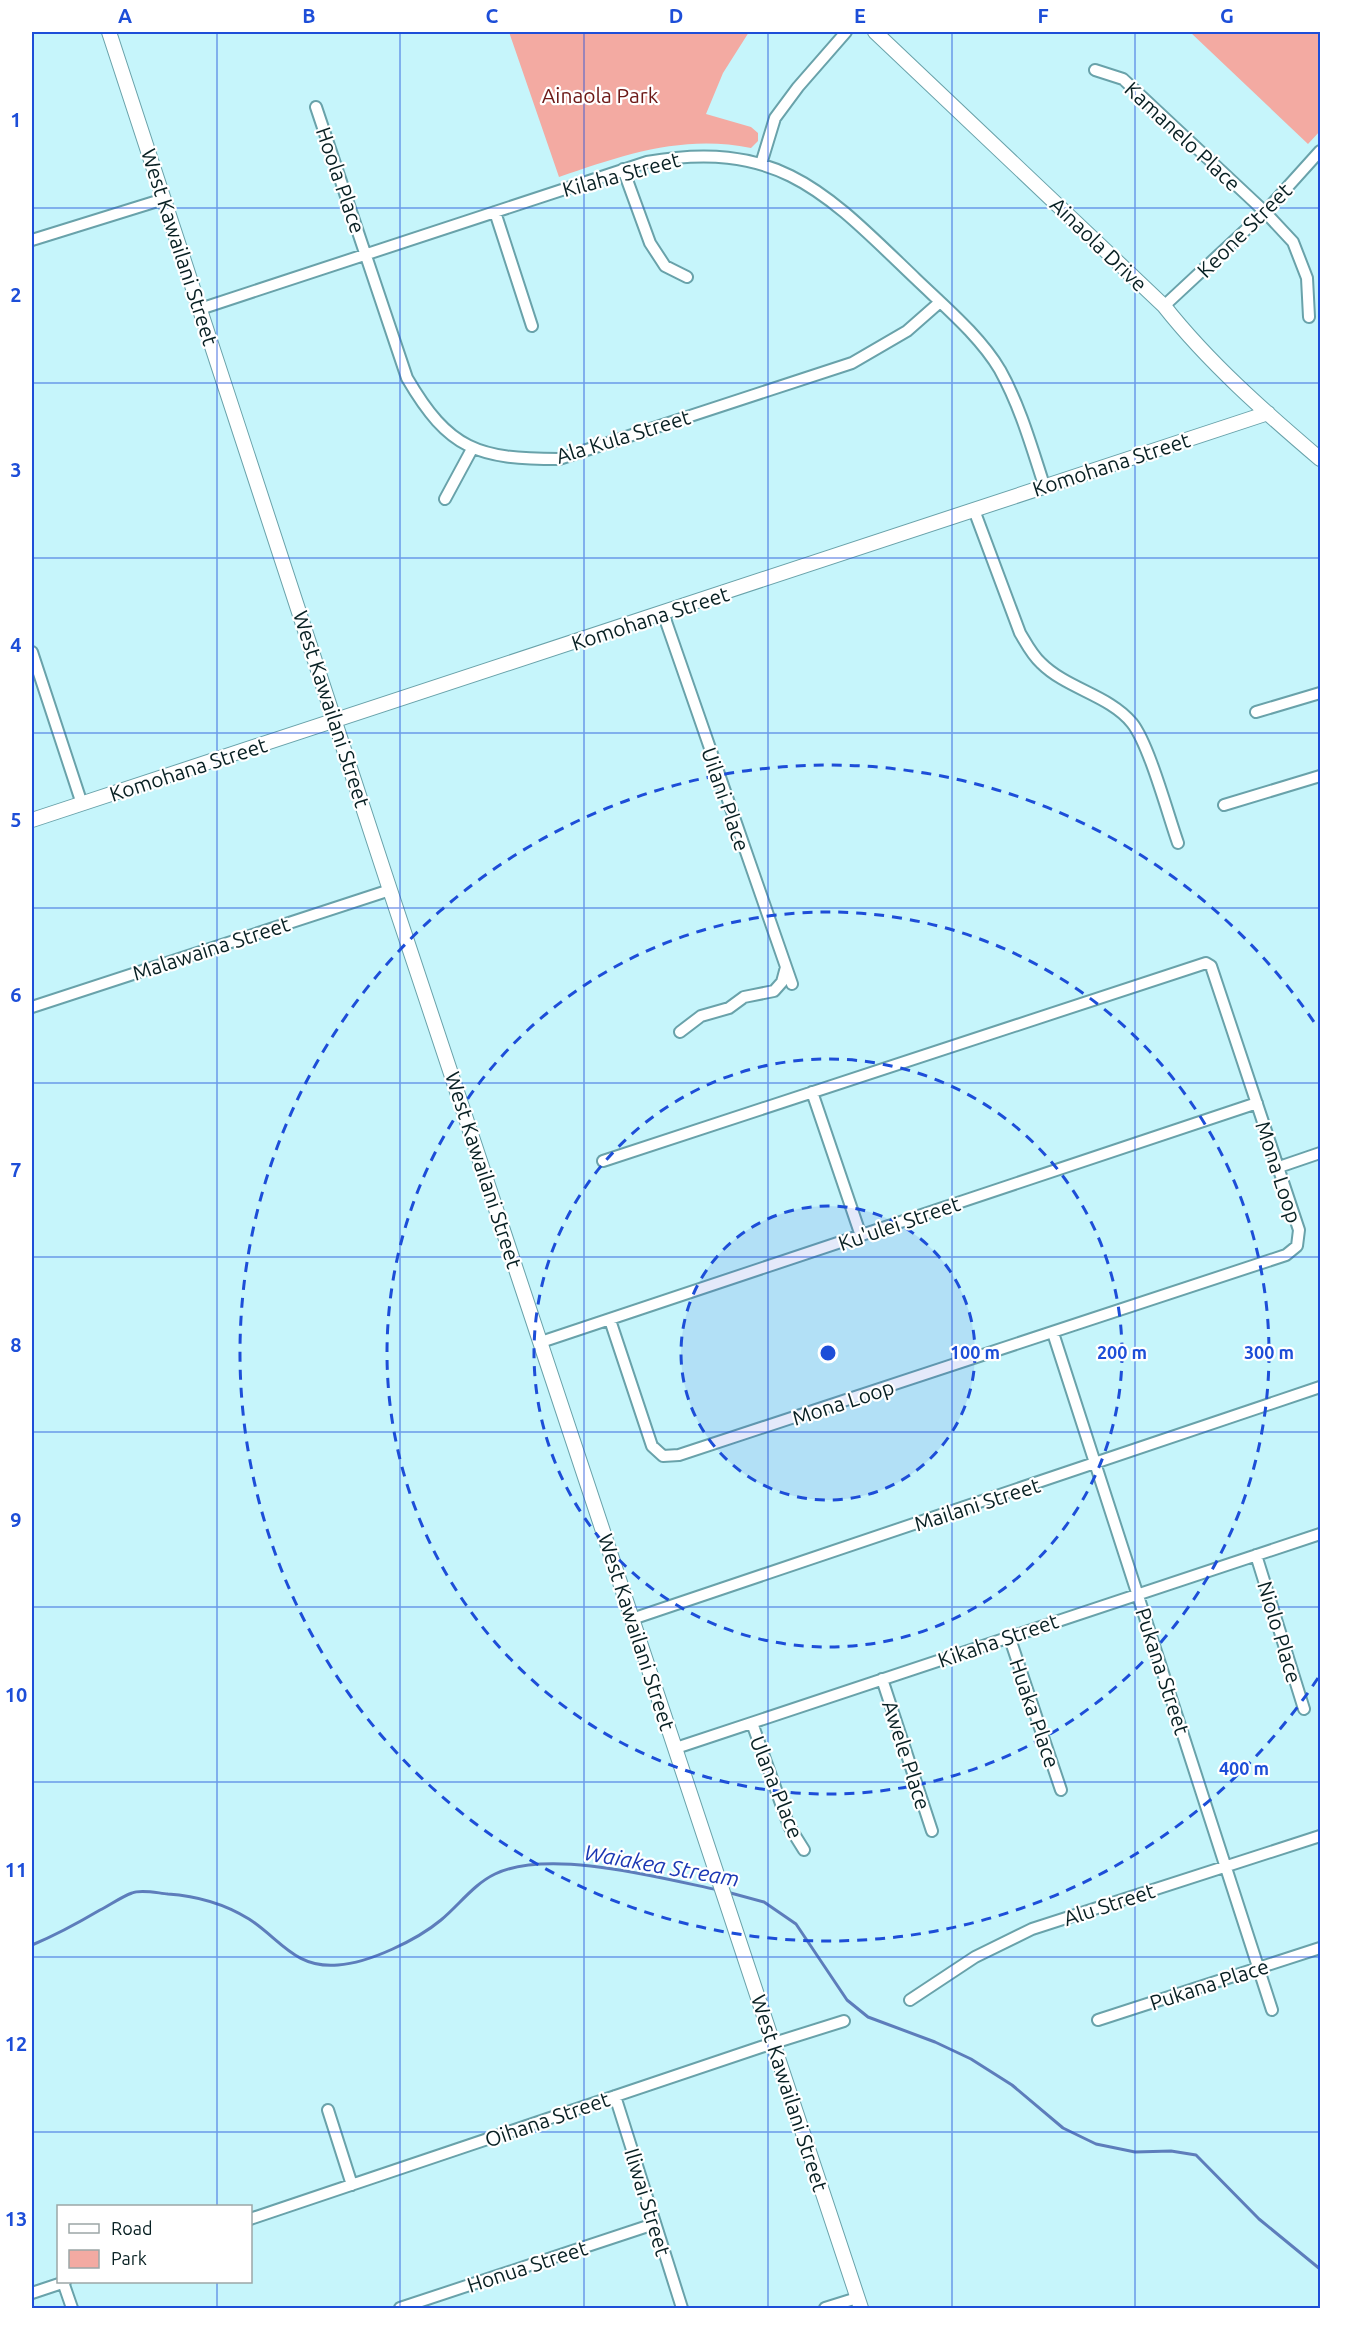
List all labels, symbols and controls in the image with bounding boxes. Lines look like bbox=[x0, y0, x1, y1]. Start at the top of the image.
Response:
text: A bbox=[118, 4, 132, 27]
text: B bbox=[302, 4, 316, 27]
text: C bbox=[486, 4, 499, 27]
text: D bbox=[669, 4, 683, 27]
text: E bbox=[854, 4, 866, 27]
text: F bbox=[1037, 4, 1049, 27]
text: G bbox=[1220, 4, 1234, 27]
street label: Kamanelo Place bbox=[1120, 76, 1246, 196]
park label: Ainaola Park bbox=[542, 83, 659, 107]
text: 1 bbox=[10, 108, 22, 131]
street label: Hoola Place bbox=[312, 124, 370, 236]
street label: West Kawailani Street bbox=[137, 146, 223, 348]
street label: Kilaha Street bbox=[560, 147, 682, 201]
street label: Keone Street bbox=[1192, 178, 1296, 282]
street label: Ainaola Drive bbox=[1046, 192, 1152, 296]
text: 2 bbox=[10, 283, 22, 306]
street label: Ala Kula Street bbox=[553, 404, 693, 468]
street label: Komohana Street bbox=[1029, 427, 1193, 501]
text: 3 bbox=[10, 458, 22, 481]
street label: Komohana Street bbox=[568, 581, 732, 655]
street label: West Kawailani Street bbox=[289, 608, 375, 810]
text: 4 bbox=[10, 633, 22, 656]
street label: Komohana Street bbox=[106, 732, 270, 806]
street label: Uilani Place bbox=[697, 744, 755, 854]
text: 5 bbox=[10, 808, 22, 831]
street label: Malawaina Street bbox=[129, 911, 293, 985]
text: 6 bbox=[10, 983, 22, 1006]
street label: West Kawailani Street bbox=[441, 1069, 527, 1271]
street label: Mona Loop bbox=[1251, 1118, 1307, 1226]
text: 7 bbox=[10, 1158, 22, 1181]
street label: Ku'ulei Street bbox=[835, 1191, 963, 1255]
text: 8 bbox=[10, 1333, 22, 1356]
text: 100 m bbox=[950, 1342, 1000, 1362]
text: 200 m bbox=[1097, 1342, 1147, 1362]
text: 300 m bbox=[1244, 1342, 1294, 1362]
centre of rings bbox=[818, 1343, 838, 1363]
street label: Mona Loop bbox=[789, 1374, 897, 1430]
street label: Mailani Street bbox=[911, 1472, 1043, 1536]
text: 9 bbox=[10, 1508, 22, 1531]
street label: West Kawailani Street bbox=[594, 1531, 680, 1733]
street label: Niolo Place bbox=[1253, 1578, 1307, 1686]
street label: Pukana Street bbox=[1131, 1604, 1195, 1738]
street label: Kikaha Street bbox=[935, 1608, 1061, 1672]
street label: Huaka Place bbox=[1005, 1655, 1065, 1771]
text: 10 bbox=[5, 1683, 27, 1706]
street label: Awele Place bbox=[878, 1697, 936, 1813]
street label: Ulana Place bbox=[746, 1732, 808, 1842]
text: 400 m bbox=[1219, 1758, 1269, 1778]
water label: Waiakea Stream bbox=[583, 1839, 741, 1891]
text: 11 bbox=[5, 1858, 27, 1881]
street label: Alu Street bbox=[1060, 1878, 1158, 1930]
street label: Pukana Place bbox=[1146, 1953, 1272, 2015]
street label: West Kawailani Street bbox=[747, 1992, 833, 2194]
text: 12 bbox=[5, 2032, 27, 2055]
street label: Oihana Street bbox=[481, 2086, 613, 2152]
street label: Iliwai Street bbox=[620, 2145, 676, 2259]
legend bbox=[57, 2205, 252, 2283]
text: 13 bbox=[5, 2207, 27, 2230]
text: Road bbox=[111, 2218, 153, 2238]
street label: Honua Street bbox=[464, 2235, 590, 2297]
text: Park bbox=[111, 2248, 147, 2268]

